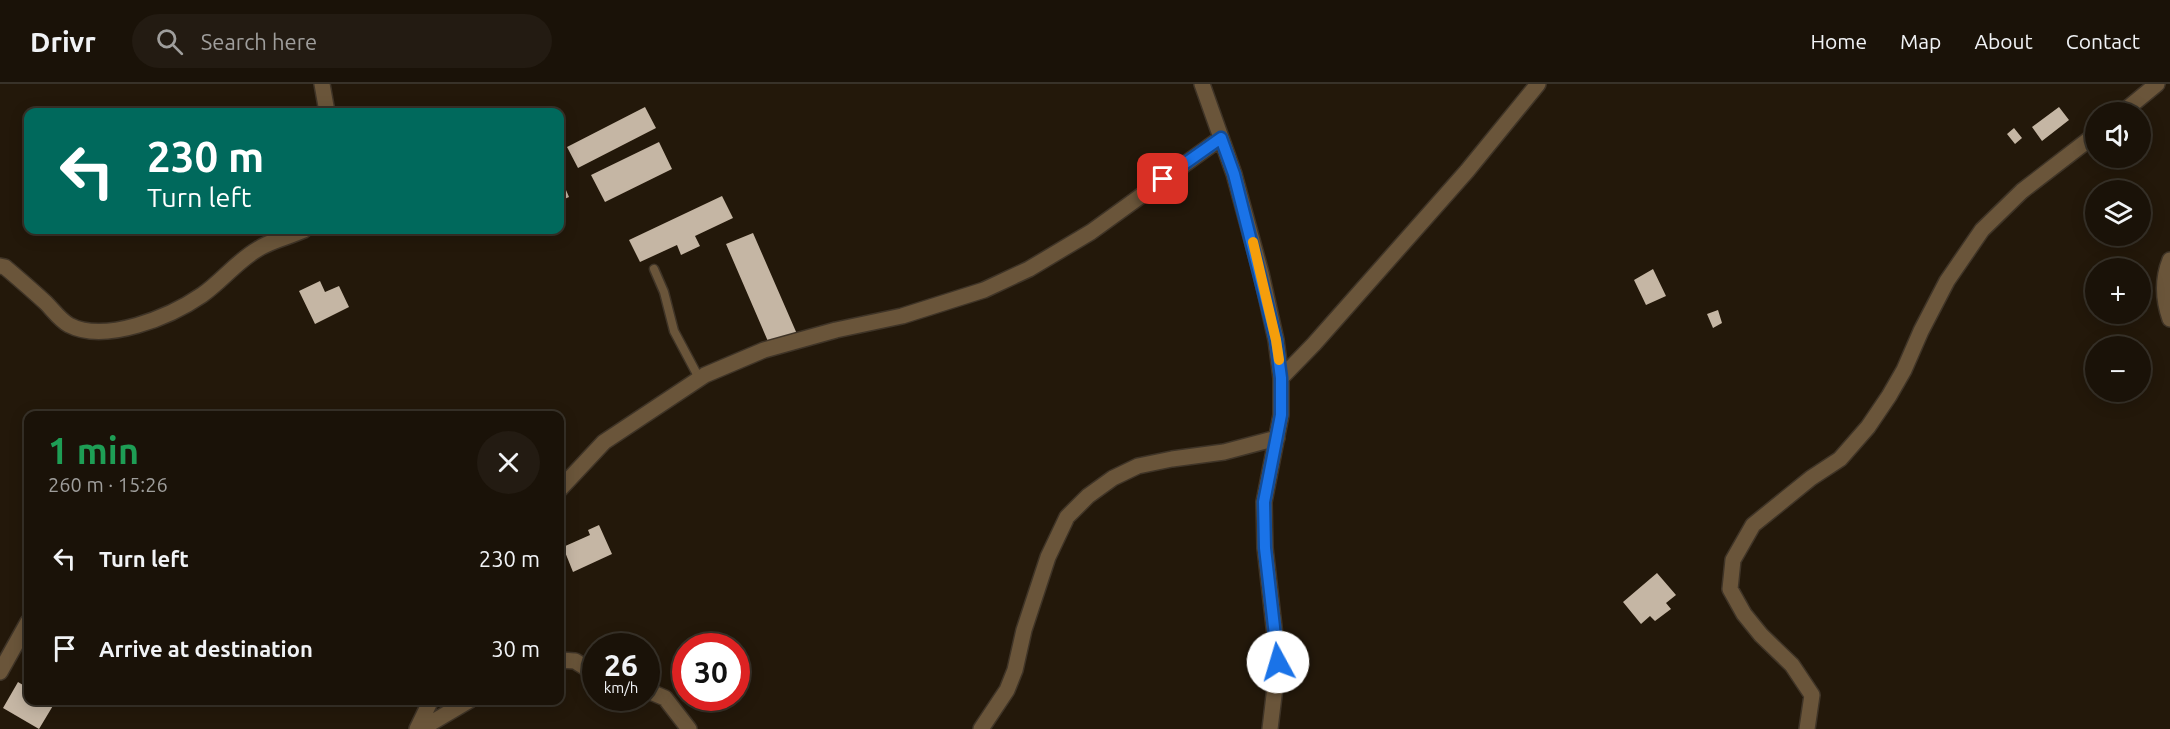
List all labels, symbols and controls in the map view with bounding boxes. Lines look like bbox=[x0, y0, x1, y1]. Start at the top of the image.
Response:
search box bbox=[132, 14, 552, 68]
icon: search bbox=[153, 25, 186, 58]
text: Drivr bbox=[30, 26, 96, 57]
text: Search here bbox=[201, 29, 317, 54]
text: Home bbox=[1810, 29, 1867, 53]
text: Map bbox=[1900, 29, 1941, 53]
text: About bbox=[1974, 29, 2033, 53]
text: Contact bbox=[2066, 29, 2140, 53]
map controls bbox=[2085, 102, 2151, 402]
button: sound bbox=[2085, 102, 2151, 168]
icon: left bbox=[48, 132, 126, 210]
text: 230 m bbox=[147, 133, 264, 180]
pin bbox=[1137, 153, 1188, 204]
icon: arrive bbox=[1146, 162, 1179, 195]
button: layers bbox=[2085, 180, 2151, 246]
text: Turn left bbox=[147, 182, 251, 212]
button: + bbox=[2085, 258, 2151, 324]
button: − bbox=[2085, 336, 2151, 402]
text: 1 min bbox=[48, 430, 139, 471]
button: close bbox=[477, 431, 540, 494]
text: 260 m · 15:26 bbox=[48, 473, 168, 496]
icon: left bbox=[48, 542, 81, 575]
text: Turn left bbox=[99, 546, 189, 571]
text: 230 m bbox=[479, 546, 540, 571]
position arrow bbox=[1246, 630, 1310, 694]
icon: arrive bbox=[48, 632, 81, 665]
speed limit sign: 30 bbox=[672, 633, 750, 711]
text: Arrive at destination bbox=[99, 636, 313, 661]
text: 30 m bbox=[491, 636, 540, 661]
text: 26 bbox=[604, 648, 638, 682]
text: km/h bbox=[604, 679, 638, 696]

